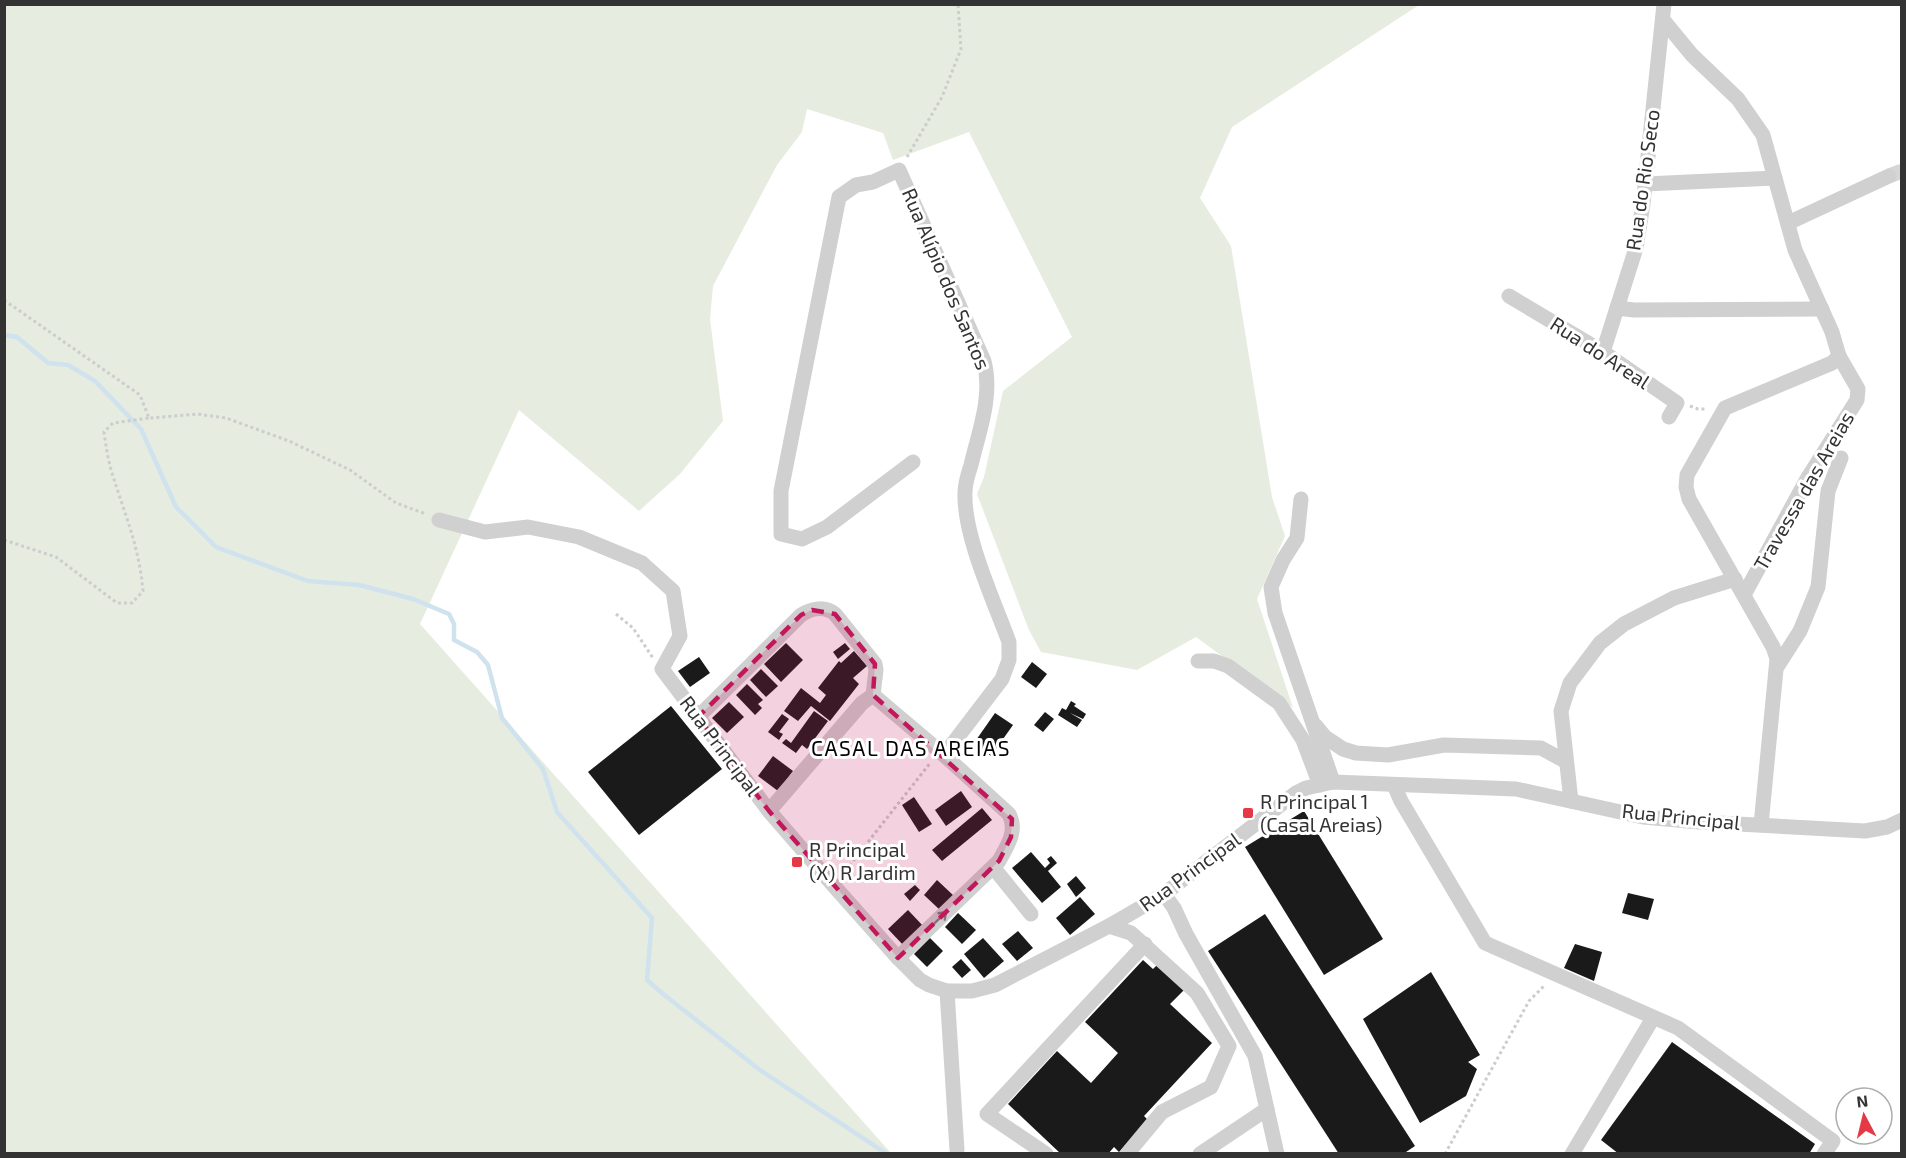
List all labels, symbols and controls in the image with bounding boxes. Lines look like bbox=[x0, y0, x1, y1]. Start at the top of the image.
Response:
street label: Rua do Rio Seco bbox=[1620, 108, 1664, 252]
street label: Rua Alípio dos Santos bbox=[898, 184, 996, 373]
street label: Rua do Areal bbox=[1546, 311, 1655, 393]
street label: Travessa das Areias bbox=[1748, 407, 1858, 574]
street label: Rua Principal bbox=[675, 691, 766, 800]
district label: CASAL DAS AREIAS bbox=[811, 735, 1011, 760]
place label: R Principal 1 (Casal Areias) bbox=[1260, 789, 1382, 836]
street label: Rua Principal bbox=[1621, 798, 1742, 834]
marker: R Principal 1 (Casal Areias) bbox=[1241, 806, 1255, 820]
street label: Rua Principal bbox=[1134, 827, 1245, 916]
place label: R Principal (X) R Jardim bbox=[809, 837, 916, 884]
marker: R Principal (X) R Jardim bbox=[790, 855, 804, 869]
one-way arrow bbox=[932, 911, 947, 925]
north arrow bbox=[1834, 1086, 1894, 1146]
text: N bbox=[1855, 1090, 1869, 1111]

